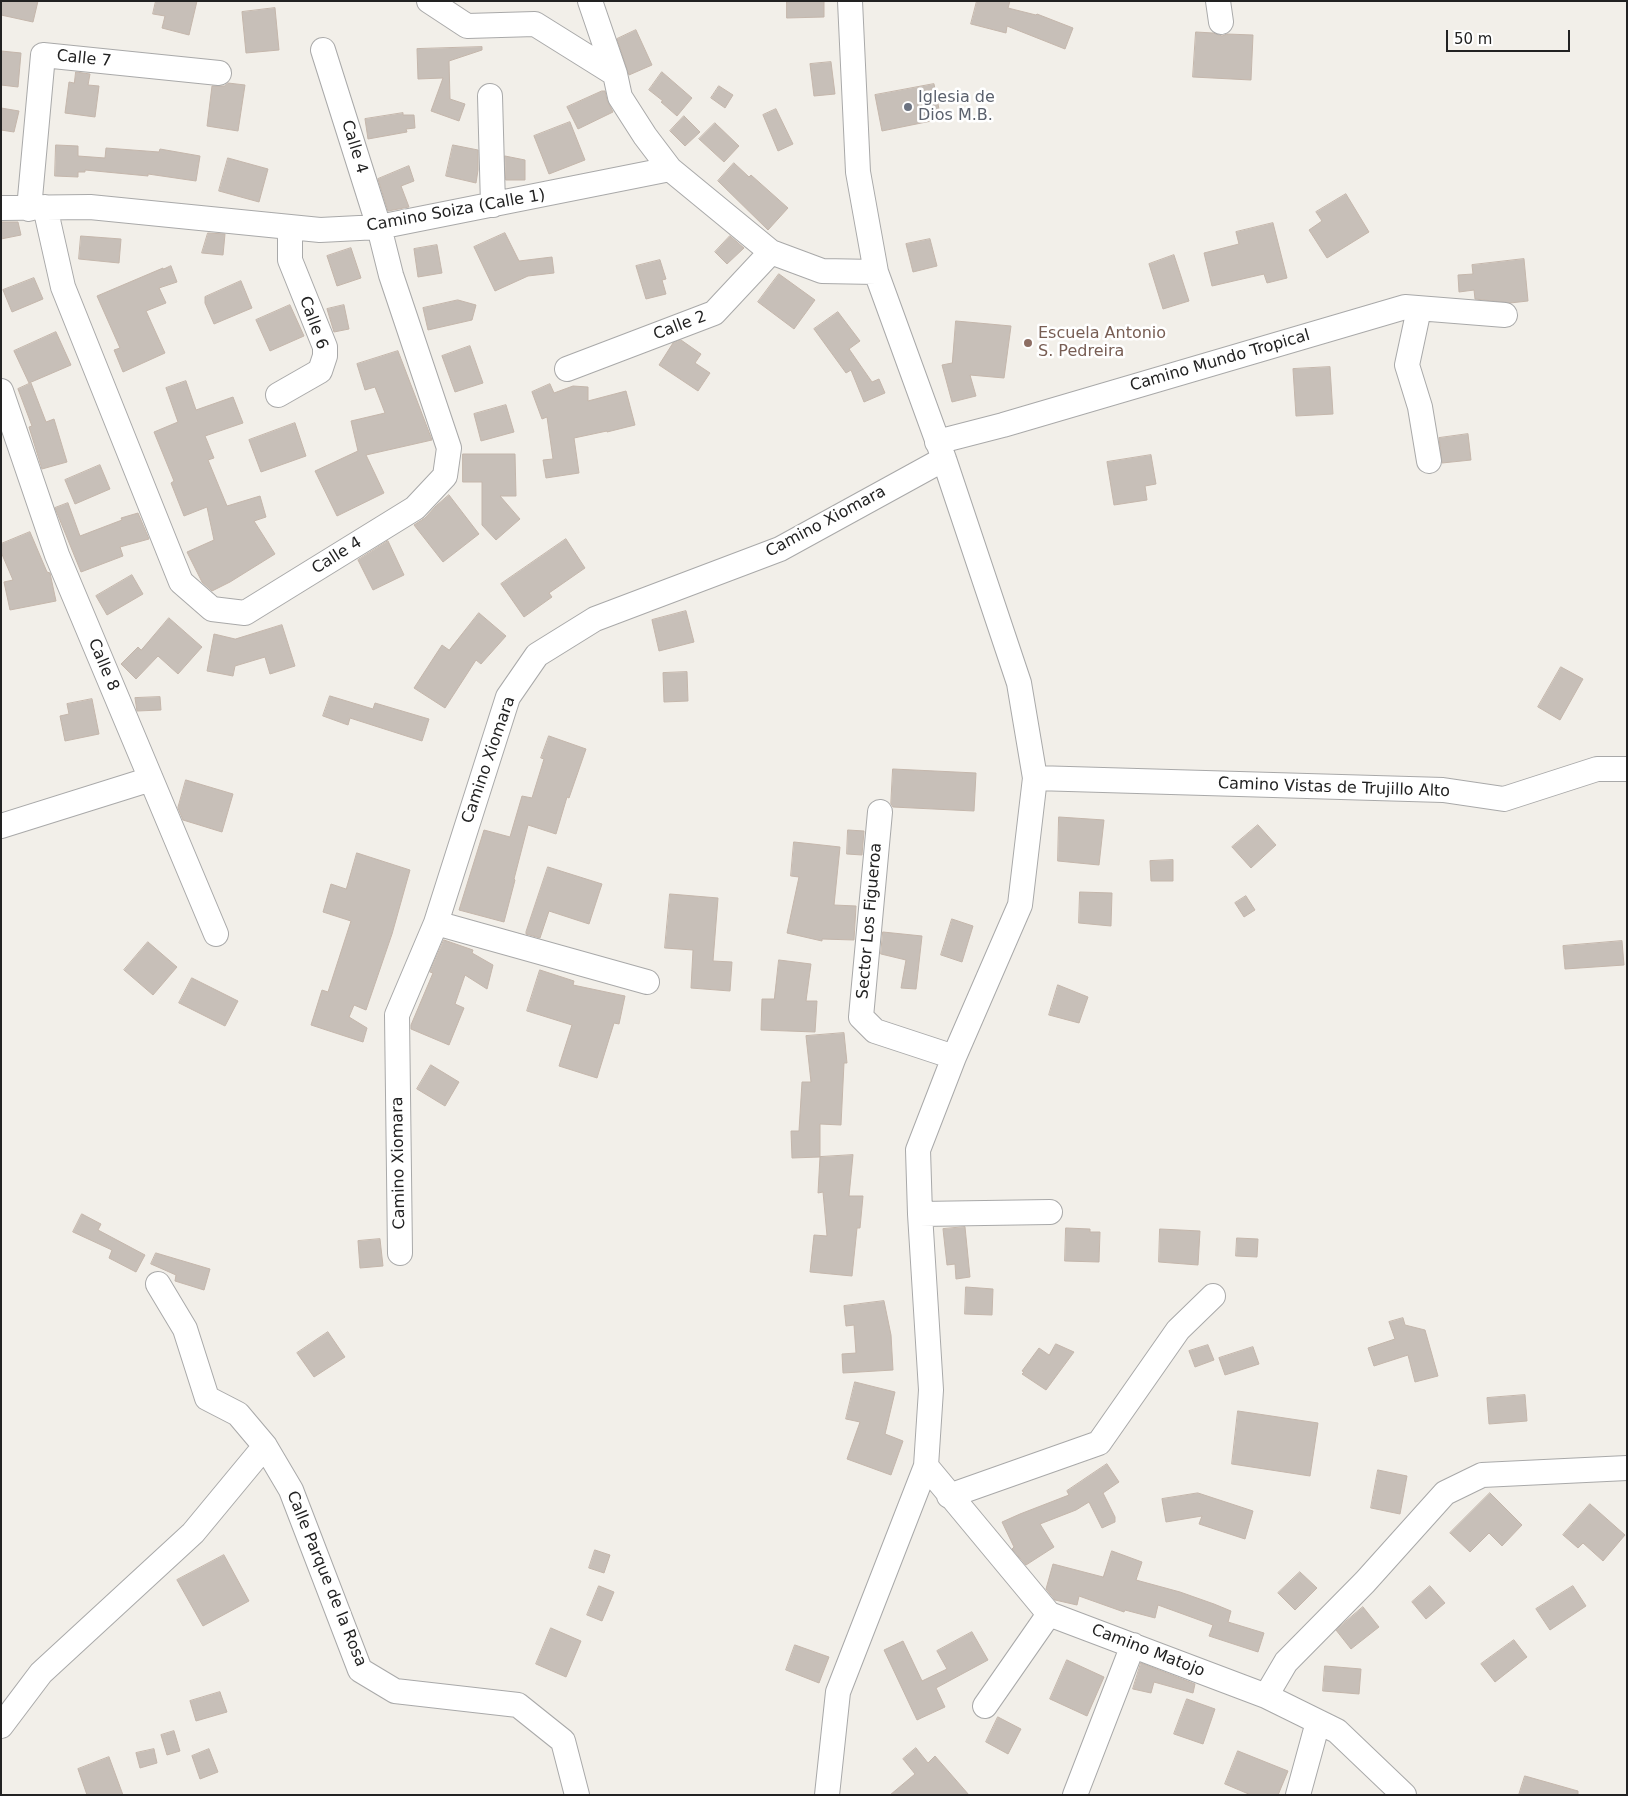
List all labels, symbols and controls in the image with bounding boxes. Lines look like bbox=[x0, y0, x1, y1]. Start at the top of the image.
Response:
scale bar bbox=[1448, 20, 1572, 52]
text: 50 m bbox=[1454, 30, 1492, 48]
street label: Calle 7 bbox=[56, 47, 112, 71]
place label: Iglesia de Dios M.B. bbox=[918, 88, 995, 126]
marker: Iglesia de Dios M.B. bbox=[902, 101, 914, 113]
street label: Calle 4 bbox=[337, 118, 371, 176]
street label: Camino Soiza (Calle 1) bbox=[365, 186, 547, 236]
street label: Calle 6 bbox=[295, 294, 331, 352]
street label: Calle 2 bbox=[651, 307, 709, 345]
place label: Escuela Antonio S. Pedreira bbox=[1038, 324, 1166, 362]
street label: Camino Mundo Tropical bbox=[1128, 326, 1312, 396]
marker: Escuela Antonio S. Pedreira bbox=[1022, 337, 1034, 349]
street label: Camino Xiomara bbox=[763, 482, 889, 562]
street label: Calle 4 bbox=[309, 533, 365, 579]
street label: Calle 8 bbox=[83, 636, 123, 694]
street label: Camino Xiomara bbox=[458, 694, 520, 826]
street label: Camino Vistas de Trujillo Alto bbox=[1218, 774, 1450, 802]
street label: Sector Los Figueroa bbox=[854, 842, 886, 1000]
street label: Camino Xiomara bbox=[388, 1096, 410, 1230]
street label: Calle Parque de la Rosa bbox=[282, 1488, 370, 1670]
street label: Camino Matojo bbox=[1089, 1621, 1207, 1681]

